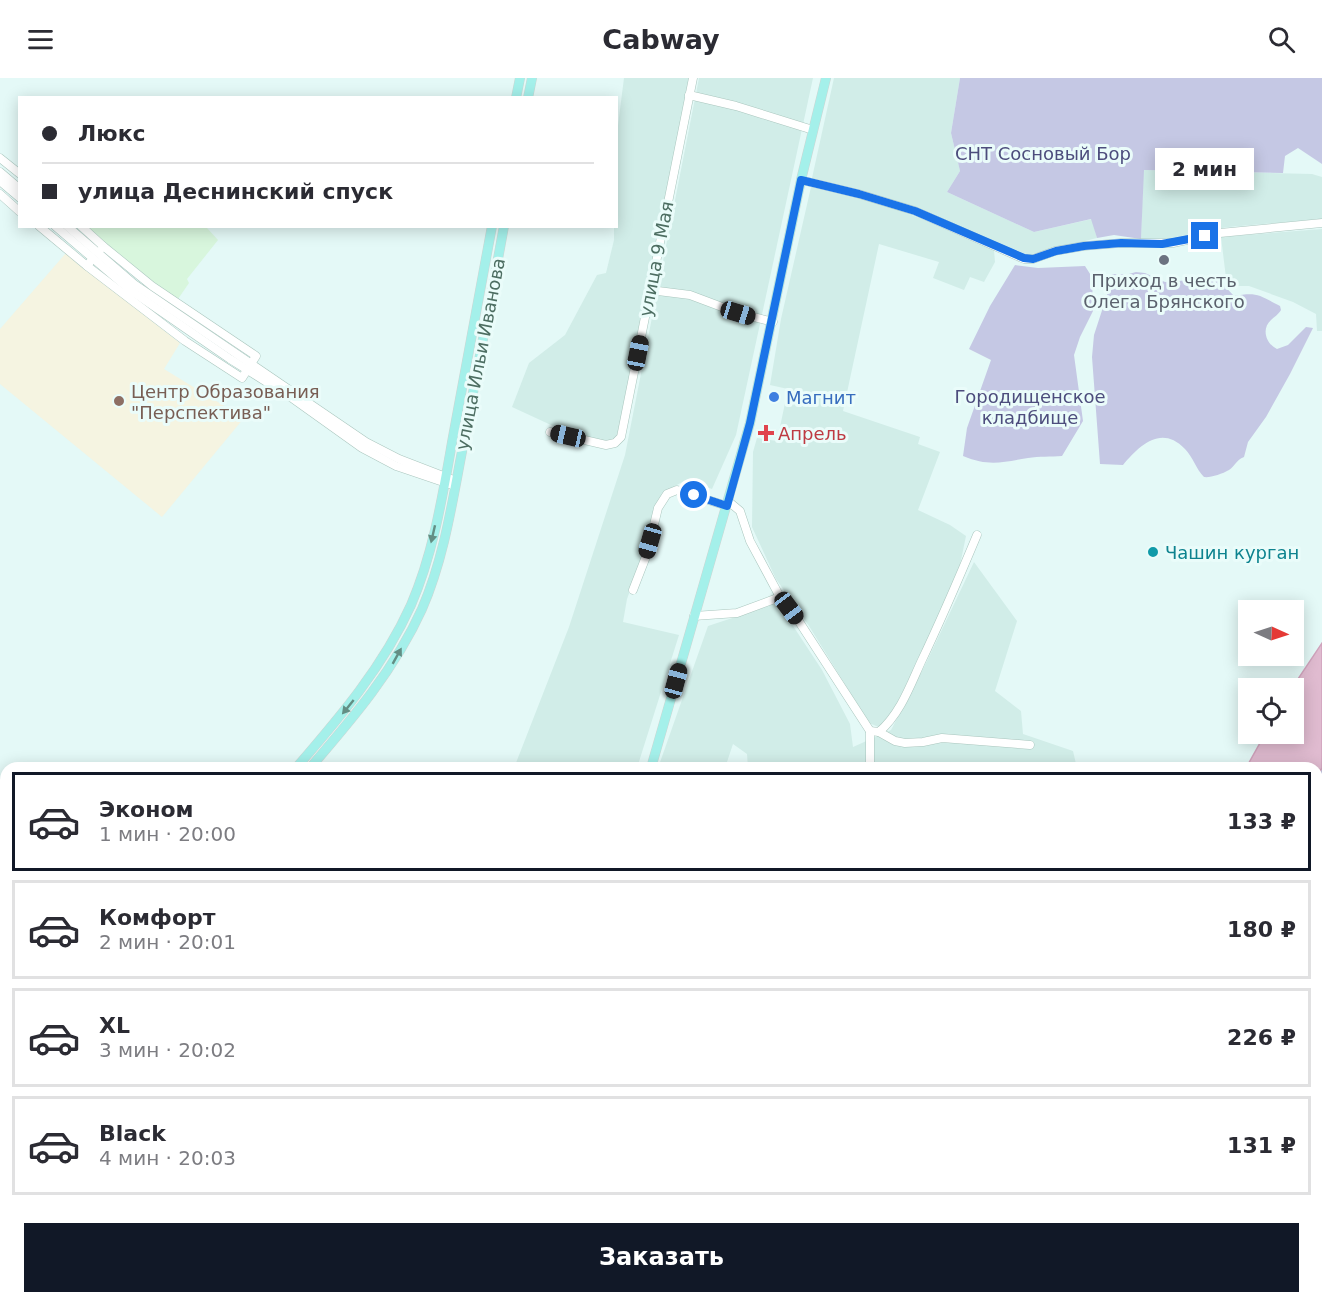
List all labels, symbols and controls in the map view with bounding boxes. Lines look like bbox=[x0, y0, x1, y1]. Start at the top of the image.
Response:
icon: menu bbox=[24, 23, 57, 56]
icon: search bbox=[1265, 23, 1298, 56]
text: Cabway bbox=[602, 24, 720, 55]
text: Люкс bbox=[78, 121, 146, 146]
park label: СНТ Сосновый Бор bbox=[955, 143, 1131, 164]
callout: 2 мин bbox=[1156, 149, 1254, 191]
text: 2 мин bbox=[1172, 157, 1237, 181]
text: улица Деснинский спуск bbox=[78, 179, 393, 204]
street label: улица 9 Мая bbox=[634, 199, 678, 319]
route end bbox=[1191, 222, 1218, 249]
marker: Приход в честь Олега Брянского bbox=[1157, 253, 1171, 267]
street label: улица Ильи Иванова bbox=[451, 256, 509, 452]
place label: Приход в честь Олега Брянского bbox=[1083, 270, 1245, 312]
car bbox=[718, 299, 758, 327]
car bbox=[626, 334, 650, 372]
place label: Центр Образования "Перспектива" bbox=[131, 381, 320, 423]
park label: Городищенское кладбище bbox=[954, 386, 1106, 428]
place label: Магнит bbox=[786, 387, 856, 408]
marker: Магнит bbox=[767, 390, 781, 404]
marker: Центр Образования "Перспектива" bbox=[112, 394, 126, 408]
car bbox=[548, 423, 588, 449]
place label: Апрель bbox=[778, 423, 847, 444]
marker: Апрель bbox=[759, 426, 773, 440]
route start bbox=[680, 481, 707, 508]
car bbox=[636, 521, 664, 561]
one-way arrow bbox=[428, 525, 438, 543]
place label: Чашин курган bbox=[1165, 542, 1299, 563]
marker: Чашин курган bbox=[1146, 545, 1160, 559]
car bbox=[771, 588, 807, 628]
north arrow bbox=[1238, 600, 1304, 666]
map controls bbox=[1238, 600, 1304, 744]
one-way arrow bbox=[392, 648, 403, 664]
car bbox=[663, 661, 689, 701]
button: locate bbox=[1238, 678, 1304, 744]
one-way arrow bbox=[341, 699, 354, 715]
icon: car bbox=[27, 795, 81, 849]
text: Эконом bbox=[99, 797, 194, 822]
text: 133 ₽ bbox=[1227, 809, 1296, 834]
text: 1 мин · 20:00 bbox=[99, 822, 236, 846]
icon: car bbox=[27, 903, 81, 957]
text: Комфорт bbox=[99, 905, 216, 930]
text: 180 ₽ bbox=[1227, 917, 1296, 942]
text: 2 мин · 20:01 bbox=[99, 930, 236, 954]
icon: car bbox=[27, 1011, 81, 1065]
text: XL bbox=[99, 1013, 130, 1038]
text: 226 ₽ bbox=[1227, 1025, 1296, 1050]
text: 3 мин · 20:02 bbox=[99, 1038, 236, 1062]
icon: car bbox=[27, 1119, 81, 1173]
text: Black bbox=[99, 1121, 166, 1146]
text: 131 ₽ bbox=[1227, 1133, 1296, 1158]
text: 4 мин · 20:03 bbox=[99, 1146, 236, 1170]
button: Заказать bbox=[24, 1223, 1299, 1292]

